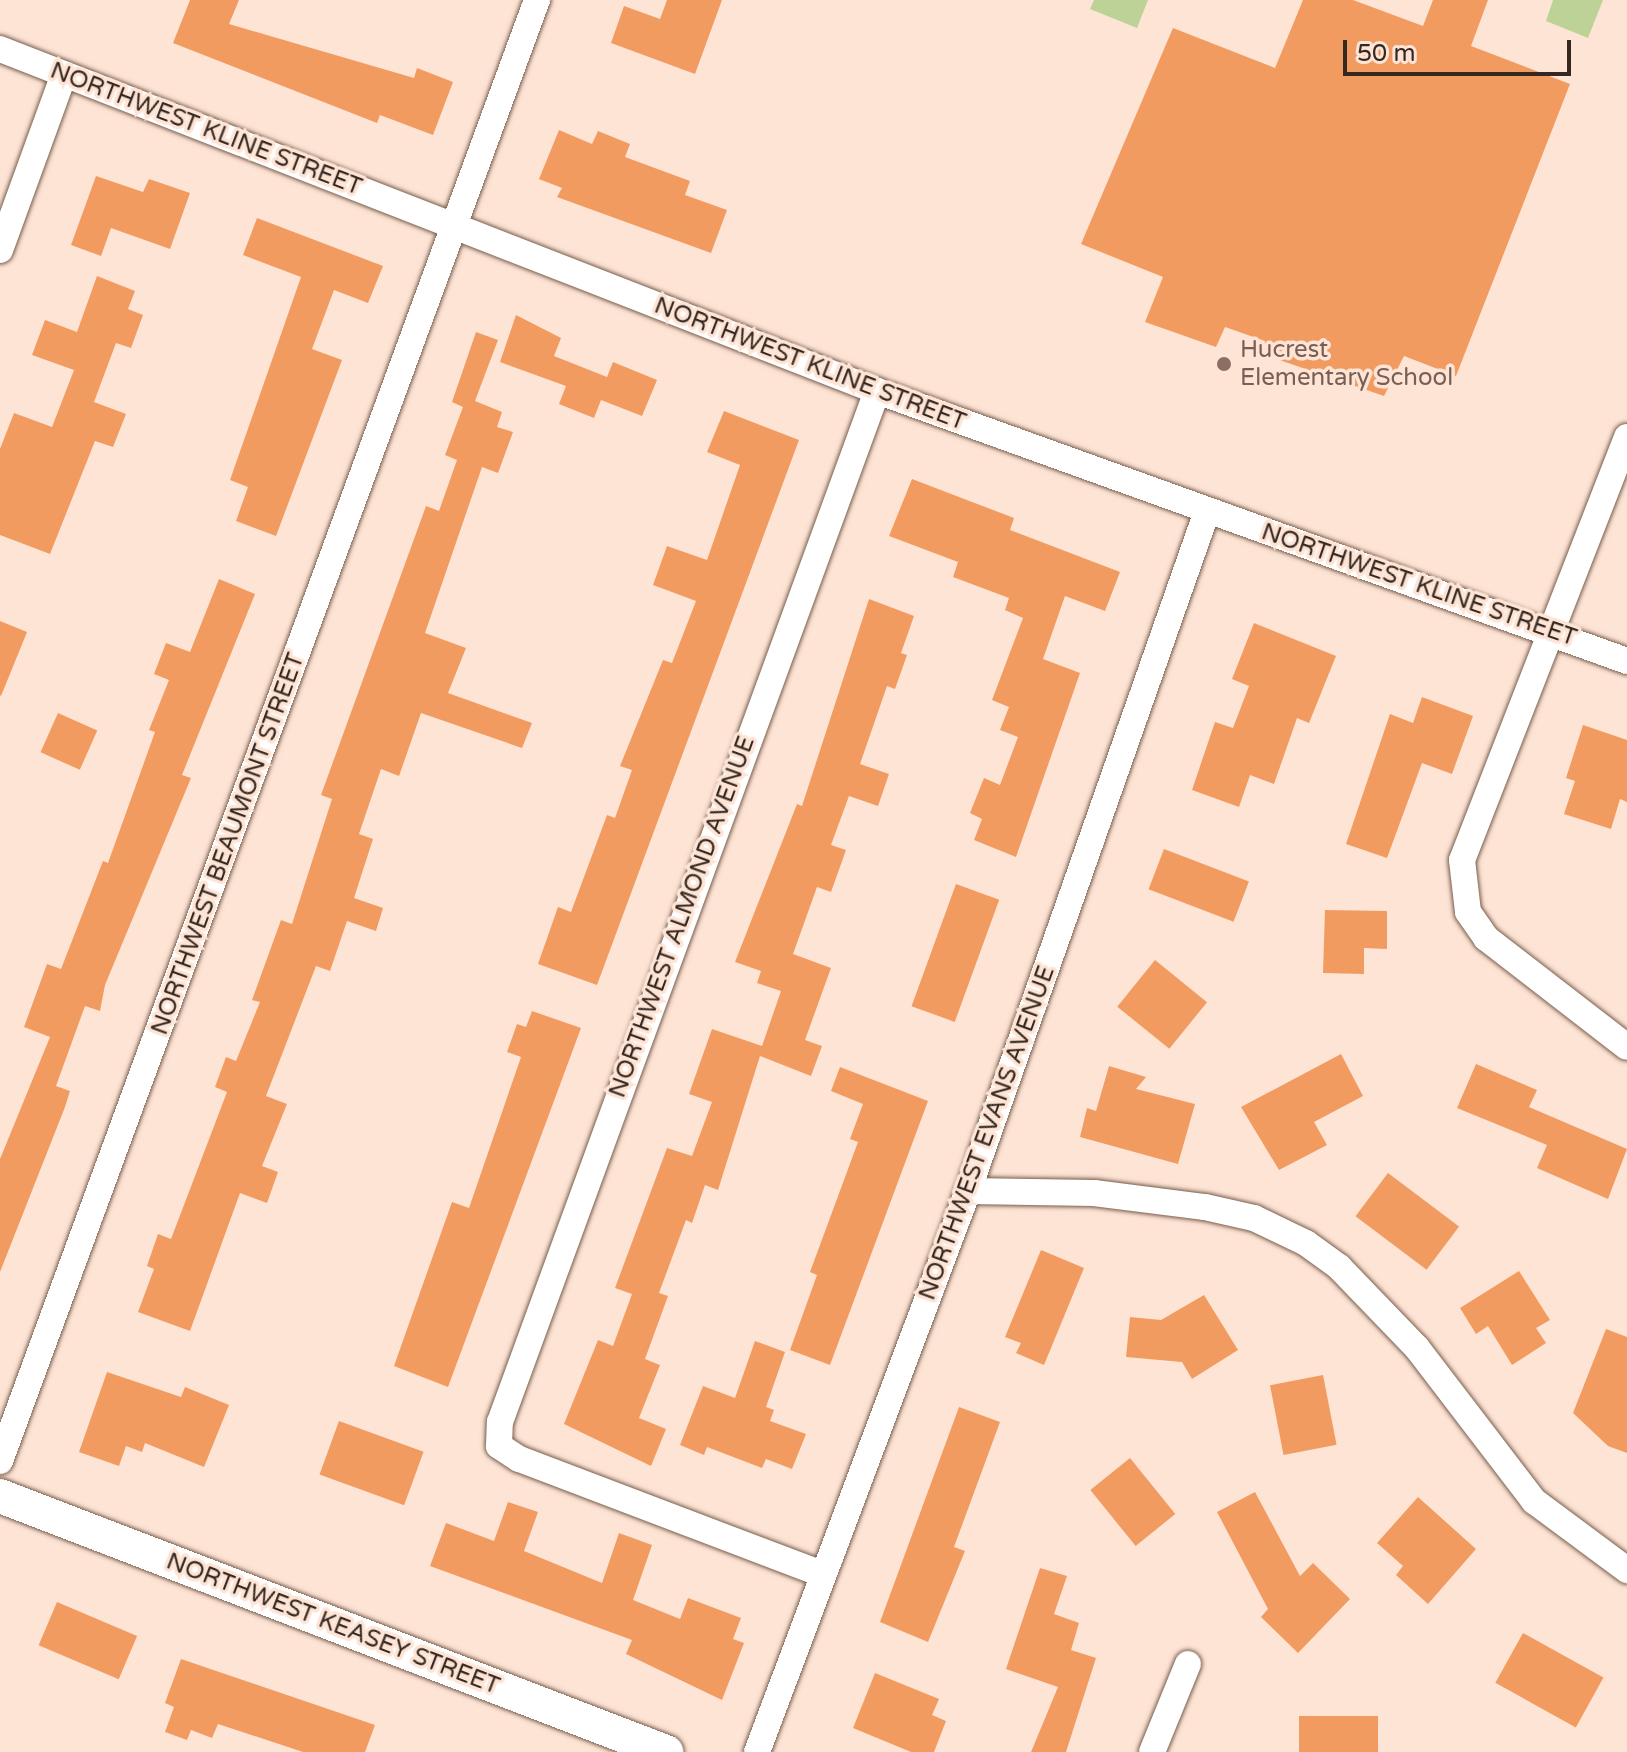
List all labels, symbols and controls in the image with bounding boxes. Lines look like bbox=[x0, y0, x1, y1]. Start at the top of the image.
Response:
scale bar bbox=[1347, 24, 1575, 74]
text: 50 m bbox=[1357, 39, 1415, 68]
street label: NORTHWEST KLINE STREET bbox=[46, 56, 366, 202]
street label: NORTHWEST KLINE STREET bbox=[650, 291, 970, 437]
place label: Hucrest Elementary School bbox=[1240, 336, 1453, 392]
marker: Hucrest Elementary School bbox=[1215, 355, 1233, 373]
street label: NORTHWEST KLINE STREET bbox=[1258, 517, 1580, 653]
street label: NORTHWEST BEAUMONT STREET bbox=[145, 649, 311, 1039]
street label: NORTHWEST ALMOND AVENUE bbox=[603, 732, 761, 1102]
street label: NORTHWEST EVANS AVENUE bbox=[913, 962, 1061, 1304]
street label: NORTHWEST KEASEY STREET bbox=[162, 1547, 504, 1701]

